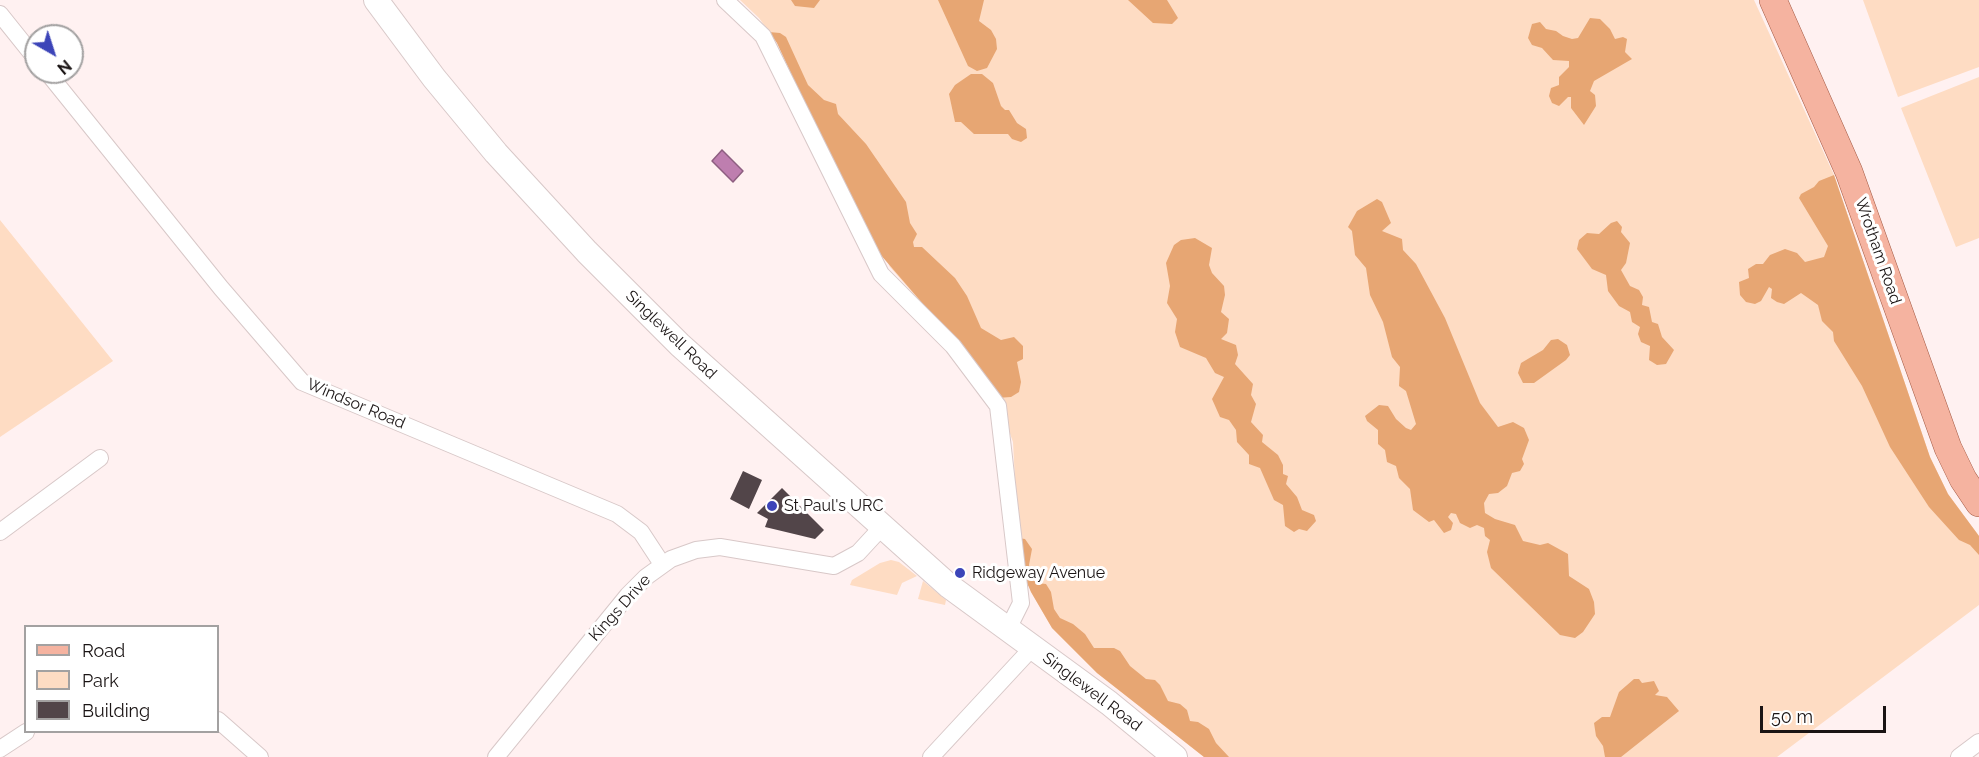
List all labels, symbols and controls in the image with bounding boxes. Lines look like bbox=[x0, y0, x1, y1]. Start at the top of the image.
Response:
north arrow bbox=[24, 24, 84, 84]
text: N bbox=[54, 56, 75, 78]
street label: Wrotham Road bbox=[1851, 195, 1905, 307]
street label: Singlewell Road bbox=[621, 287, 721, 383]
street label: Windsor Road bbox=[304, 375, 408, 433]
place label: St Paul's URC bbox=[784, 496, 884, 516]
marker: St Paul's URC bbox=[765, 499, 779, 513]
place label: Ridgeway Avenue bbox=[972, 563, 1105, 583]
marker: Ridgeway Avenue bbox=[953, 566, 967, 580]
street label: Kings Drive bbox=[585, 571, 655, 645]
legend bbox=[24, 625, 219, 733]
text: Road bbox=[82, 640, 125, 661]
street label: Singlewell Road bbox=[1039, 648, 1145, 736]
text: Park bbox=[82, 670, 119, 691]
scale bar bbox=[1763, 694, 1889, 732]
text: Building bbox=[82, 700, 150, 721]
text: 50 m bbox=[1771, 706, 1813, 727]

